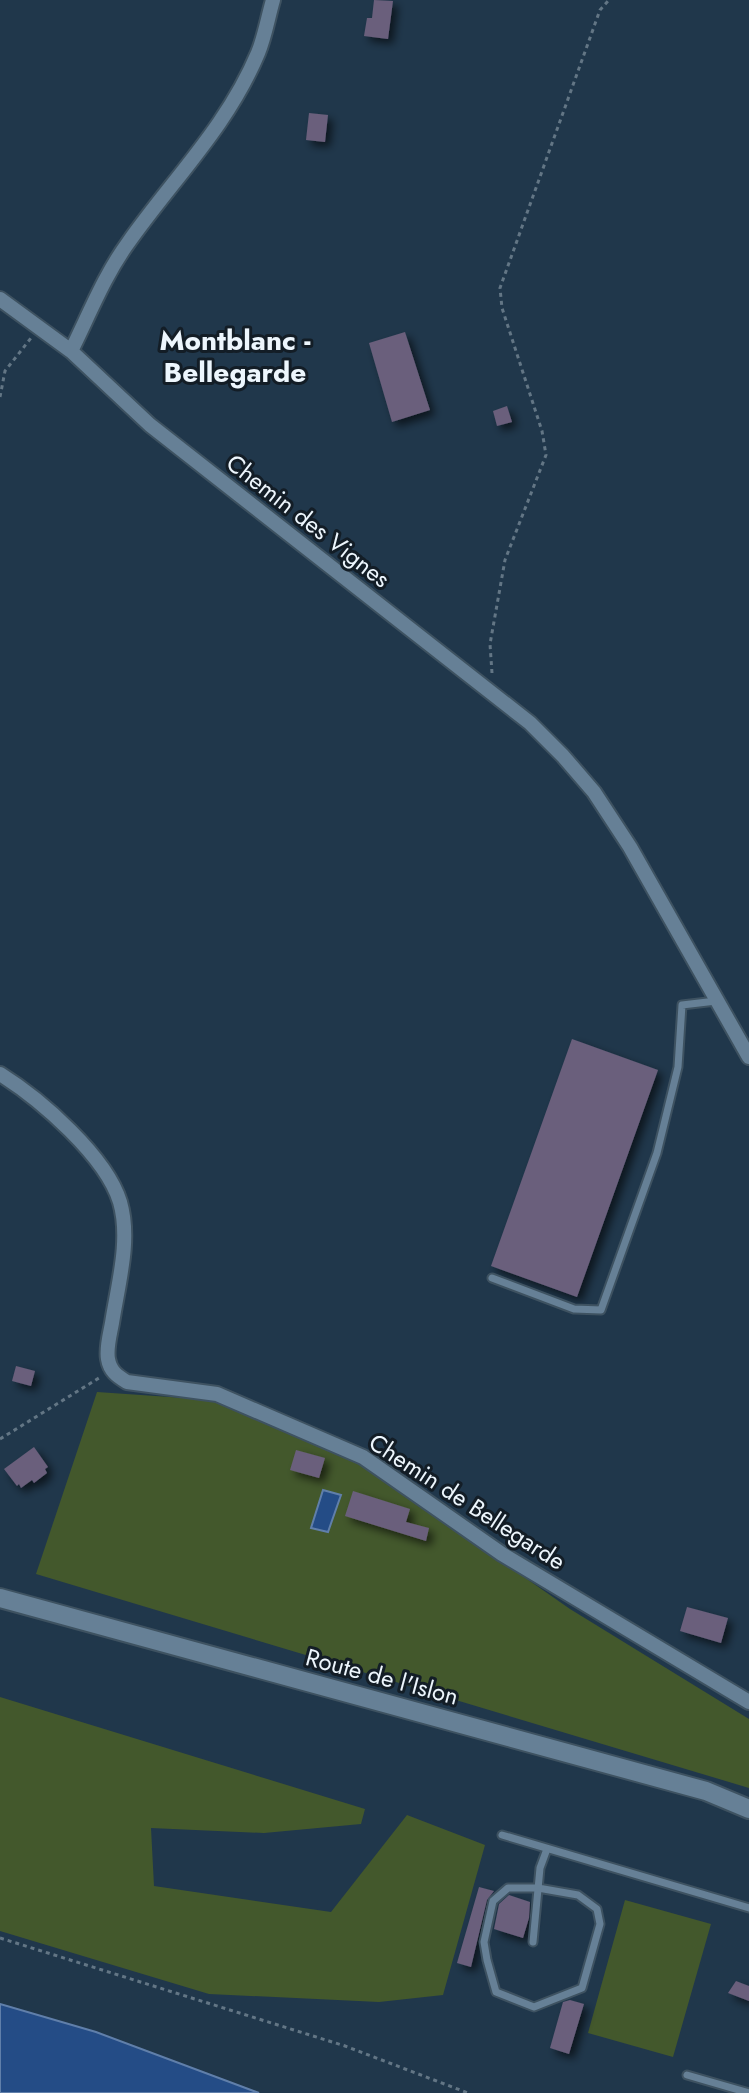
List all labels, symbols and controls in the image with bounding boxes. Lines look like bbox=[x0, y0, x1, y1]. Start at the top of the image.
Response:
district label: Montblanc - Bellegarde bbox=[160, 320, 311, 393]
street label: Chemin des Vignes bbox=[219, 445, 398, 596]
street label: Chemin de Bellegarde bbox=[362, 1425, 572, 1578]
street label: Route de l'Islon bbox=[302, 1639, 462, 1714]

